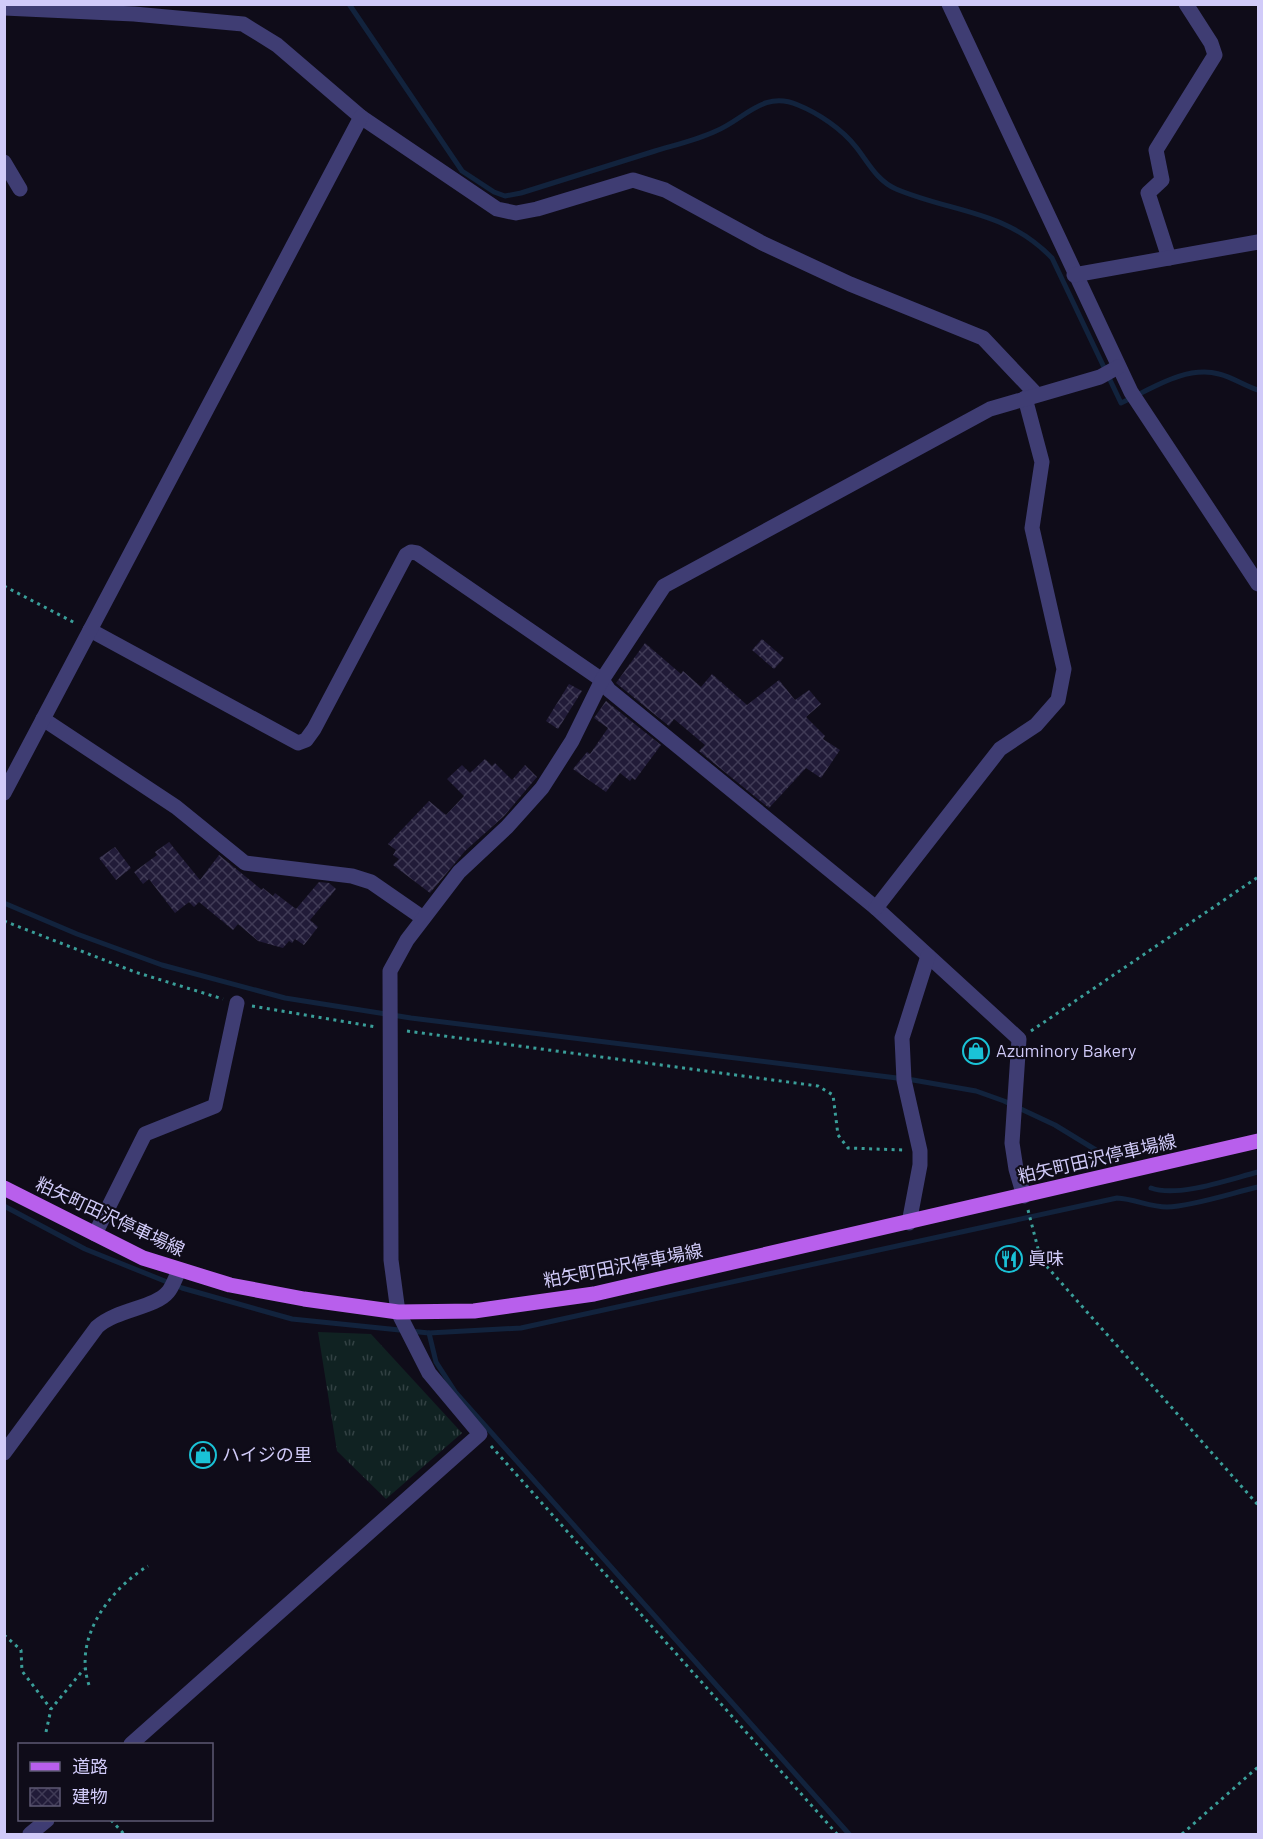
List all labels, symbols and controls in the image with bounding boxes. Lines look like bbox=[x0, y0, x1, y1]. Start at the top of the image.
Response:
shop icon: Azuminory Bakery bbox=[961, 1036, 991, 1066]
place label: Azuminory Bakery bbox=[996, 1039, 1136, 1061]
street label: 粕矢町田沢停車場線 bbox=[1015, 1129, 1178, 1187]
street label: 粕矢町田沢停車場線 bbox=[32, 1172, 188, 1260]
street label: 粕矢町田沢停車場線 bbox=[541, 1239, 704, 1291]
restaurant icon: 眞味 bbox=[994, 1244, 1024, 1274]
place label: 眞味 bbox=[1028, 1247, 1064, 1269]
shop icon: ハイジの里 bbox=[188, 1440, 218, 1470]
place label: ハイジの里 bbox=[222, 1443, 312, 1465]
legend bbox=[18, 1743, 213, 1821]
text: 道路 bbox=[72, 1755, 108, 1777]
text: 建物 bbox=[72, 1785, 108, 1807]

